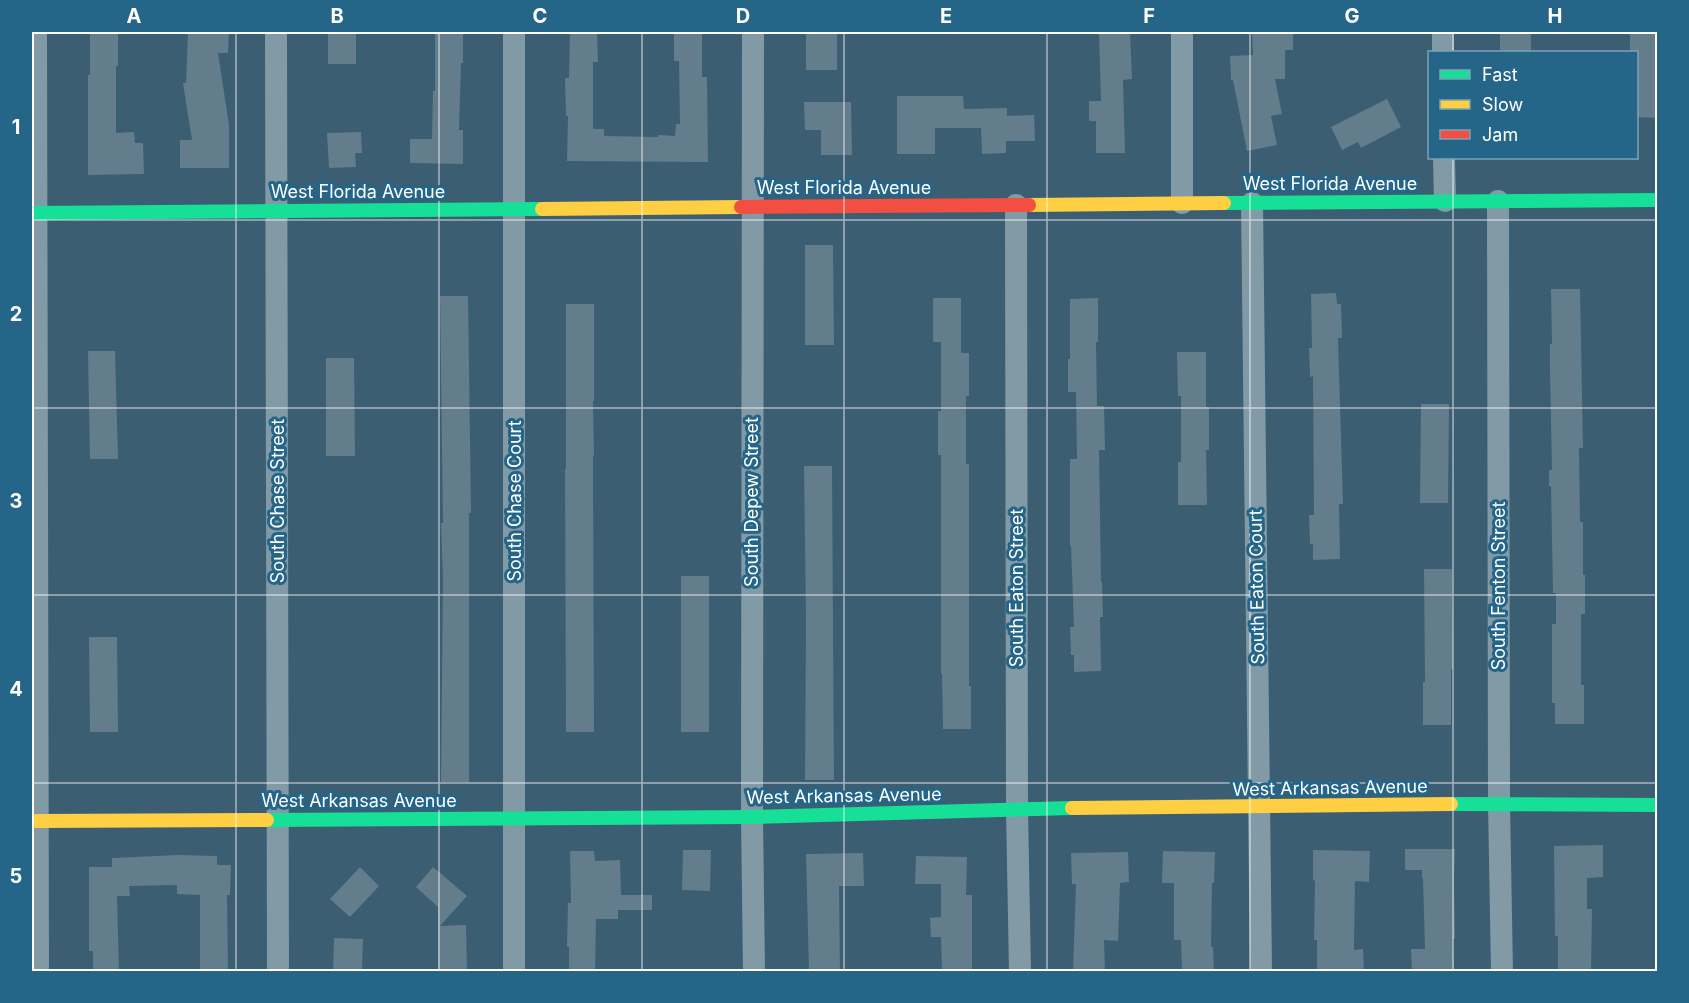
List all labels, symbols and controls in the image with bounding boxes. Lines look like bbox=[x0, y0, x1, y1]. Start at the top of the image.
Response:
text: A bbox=[127, 4, 142, 28]
text: B bbox=[330, 4, 344, 28]
text: C bbox=[533, 4, 547, 28]
text: D bbox=[736, 4, 750, 28]
text: E bbox=[940, 4, 952, 28]
text: F bbox=[1143, 4, 1155, 28]
text: G bbox=[1344, 4, 1360, 28]
text: H bbox=[1548, 4, 1562, 28]
legend bbox=[1428, 51, 1638, 159]
text: Fast bbox=[1482, 64, 1518, 85]
text: Slow bbox=[1482, 94, 1523, 115]
text: 1 bbox=[12, 115, 20, 139]
text: Jam bbox=[1482, 124, 1518, 145]
street label: West Florida Avenue bbox=[1243, 173, 1417, 194]
street label: West Florida Avenue bbox=[757, 177, 931, 198]
street label: West Florida Avenue bbox=[271, 181, 445, 202]
text: 2 bbox=[10, 302, 22, 326]
street label: South Depew Street bbox=[741, 417, 762, 587]
street label: South Chase Street bbox=[267, 419, 288, 583]
street label: South Chase Court bbox=[504, 420, 525, 582]
text: 3 bbox=[10, 489, 22, 513]
street label: South Fenton Street bbox=[1488, 502, 1509, 670]
street label: South Eaton Street bbox=[1006, 509, 1027, 667]
street label: South Eaton Court bbox=[1245, 509, 1268, 665]
text: 4 bbox=[9, 677, 23, 701]
street label: West Arkansas Avenue bbox=[1232, 775, 1428, 800]
street label: West Arkansas Avenue bbox=[746, 783, 942, 808]
street label: West Arkansas Avenue bbox=[261, 790, 457, 811]
text: 5 bbox=[10, 864, 22, 888]

